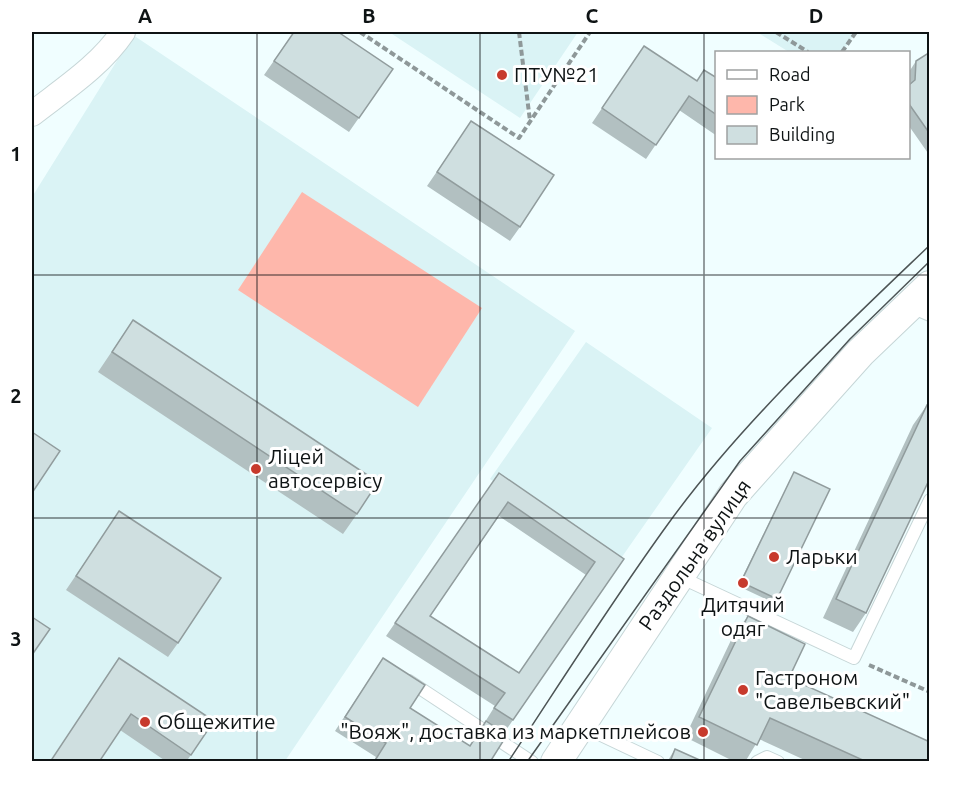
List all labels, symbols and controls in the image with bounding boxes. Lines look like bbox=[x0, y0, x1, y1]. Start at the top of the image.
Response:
text: A bbox=[138, 4, 152, 27]
text: B bbox=[362, 4, 376, 27]
text: C bbox=[586, 4, 599, 27]
text: D bbox=[809, 4, 823, 27]
legend bbox=[715, 51, 910, 159]
place label: ПТУ№21 bbox=[514, 62, 599, 86]
text: Road bbox=[769, 64, 811, 84]
marker: ПТУ№21 bbox=[495, 68, 509, 82]
text: Park bbox=[769, 94, 805, 114]
text: Building bbox=[769, 124, 835, 144]
text: 1 bbox=[10, 142, 22, 165]
text: 2 bbox=[10, 384, 22, 407]
place label: Ліцей автосервісу bbox=[268, 444, 382, 492]
marker: Ліцей автосервісу bbox=[249, 462, 263, 476]
street label: Раздольна вулиця bbox=[633, 474, 755, 634]
place label: Ларьки bbox=[786, 544, 858, 568]
marker: Ларьки bbox=[767, 550, 781, 564]
marker: Дитячий одяг bbox=[736, 576, 750, 590]
place label: Дитячий одяг bbox=[701, 592, 785, 640]
text: 3 bbox=[10, 627, 22, 650]
place label: Гастроном "Савельевский" bbox=[755, 665, 910, 713]
marker: Гастроном "Савельевский" bbox=[736, 683, 750, 697]
place label: Общежитие bbox=[157, 709, 276, 733]
marker: Общежитие bbox=[138, 715, 152, 729]
place label: "Вояж", доставка из маркетплейсов bbox=[340, 719, 691, 743]
marker: "Вояж", доставка из маркетплейсов bbox=[696, 725, 710, 739]

